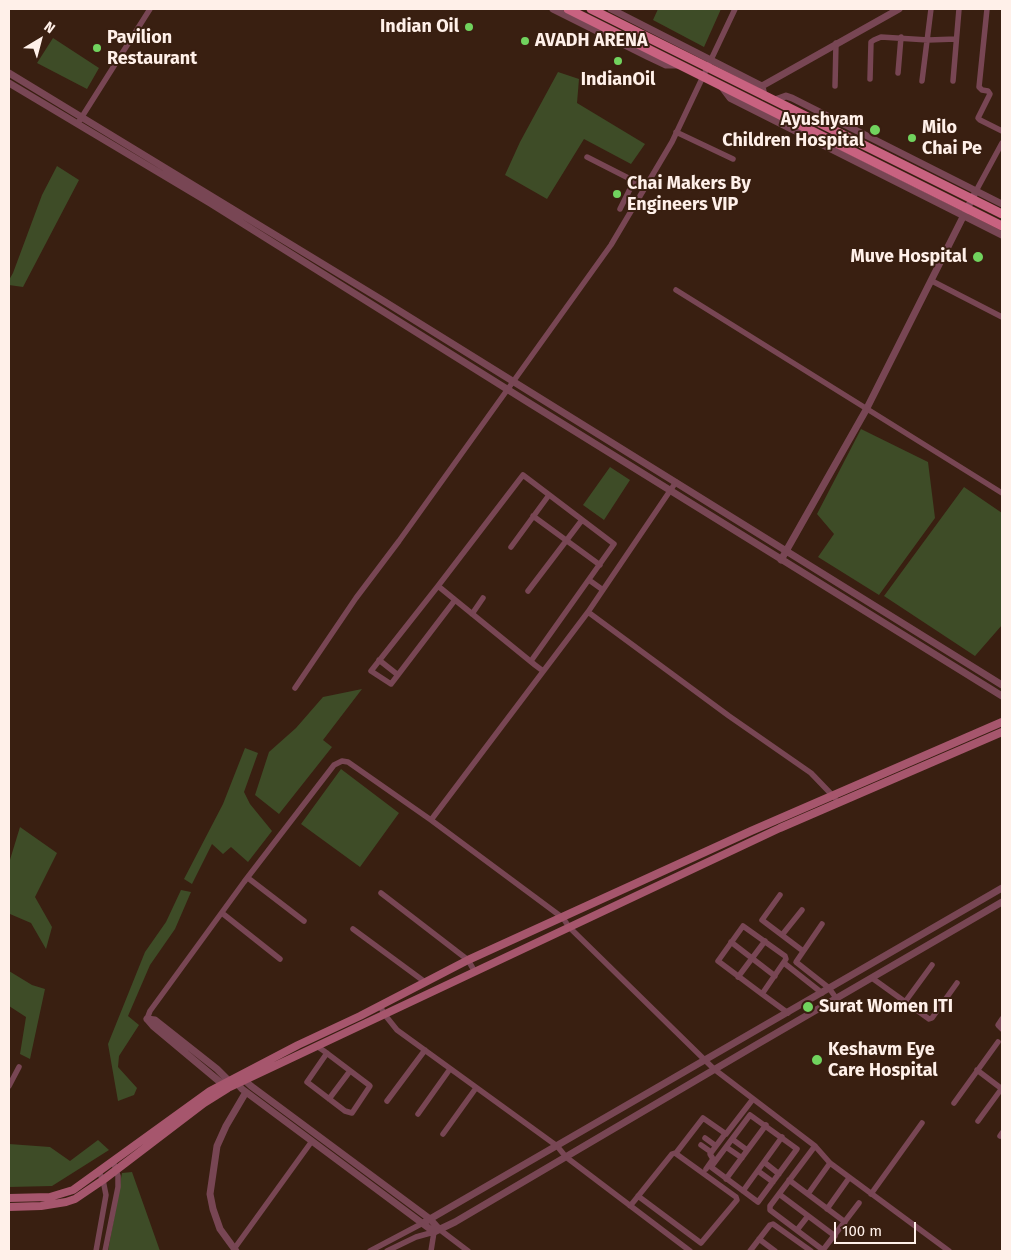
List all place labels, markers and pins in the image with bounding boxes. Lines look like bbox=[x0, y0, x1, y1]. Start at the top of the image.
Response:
place label: Indian Oil bbox=[380, 16, 459, 38]
marker: Indian Oil bbox=[463, 21, 475, 33]
place label: Pavilion Restaurant bbox=[107, 27, 197, 70]
place label: AVADH ARENA bbox=[535, 30, 648, 52]
marker: AVADH ARENA bbox=[519, 35, 531, 47]
marker: Pavilion Restaurant bbox=[91, 42, 103, 54]
marker: IndianOil bbox=[612, 55, 624, 67]
place label: IndianOil bbox=[581, 69, 655, 91]
place label: Ayushyam Children Hospital bbox=[722, 109, 864, 152]
place label: Milo Chai Pe bbox=[922, 117, 982, 160]
marker: Ayushyam Children Hospital bbox=[868, 123, 882, 137]
marker: Milo Chai Pe bbox=[906, 132, 918, 144]
place label: Chai Makers By Engineers VIP bbox=[627, 173, 751, 215]
marker: Chai Makers By Engineers VIP bbox=[611, 188, 623, 200]
place label: Muve Hospital bbox=[850, 246, 967, 268]
marker: Muve Hospital bbox=[971, 250, 985, 264]
place label: Surat Women ITI bbox=[819, 996, 953, 1018]
marker: Surat Women ITI bbox=[801, 1000, 815, 1014]
place label: Keshavm Eye Care Hospital bbox=[828, 1039, 938, 1082]
marker: Keshavm Eye Care Hospital bbox=[810, 1053, 824, 1067]

